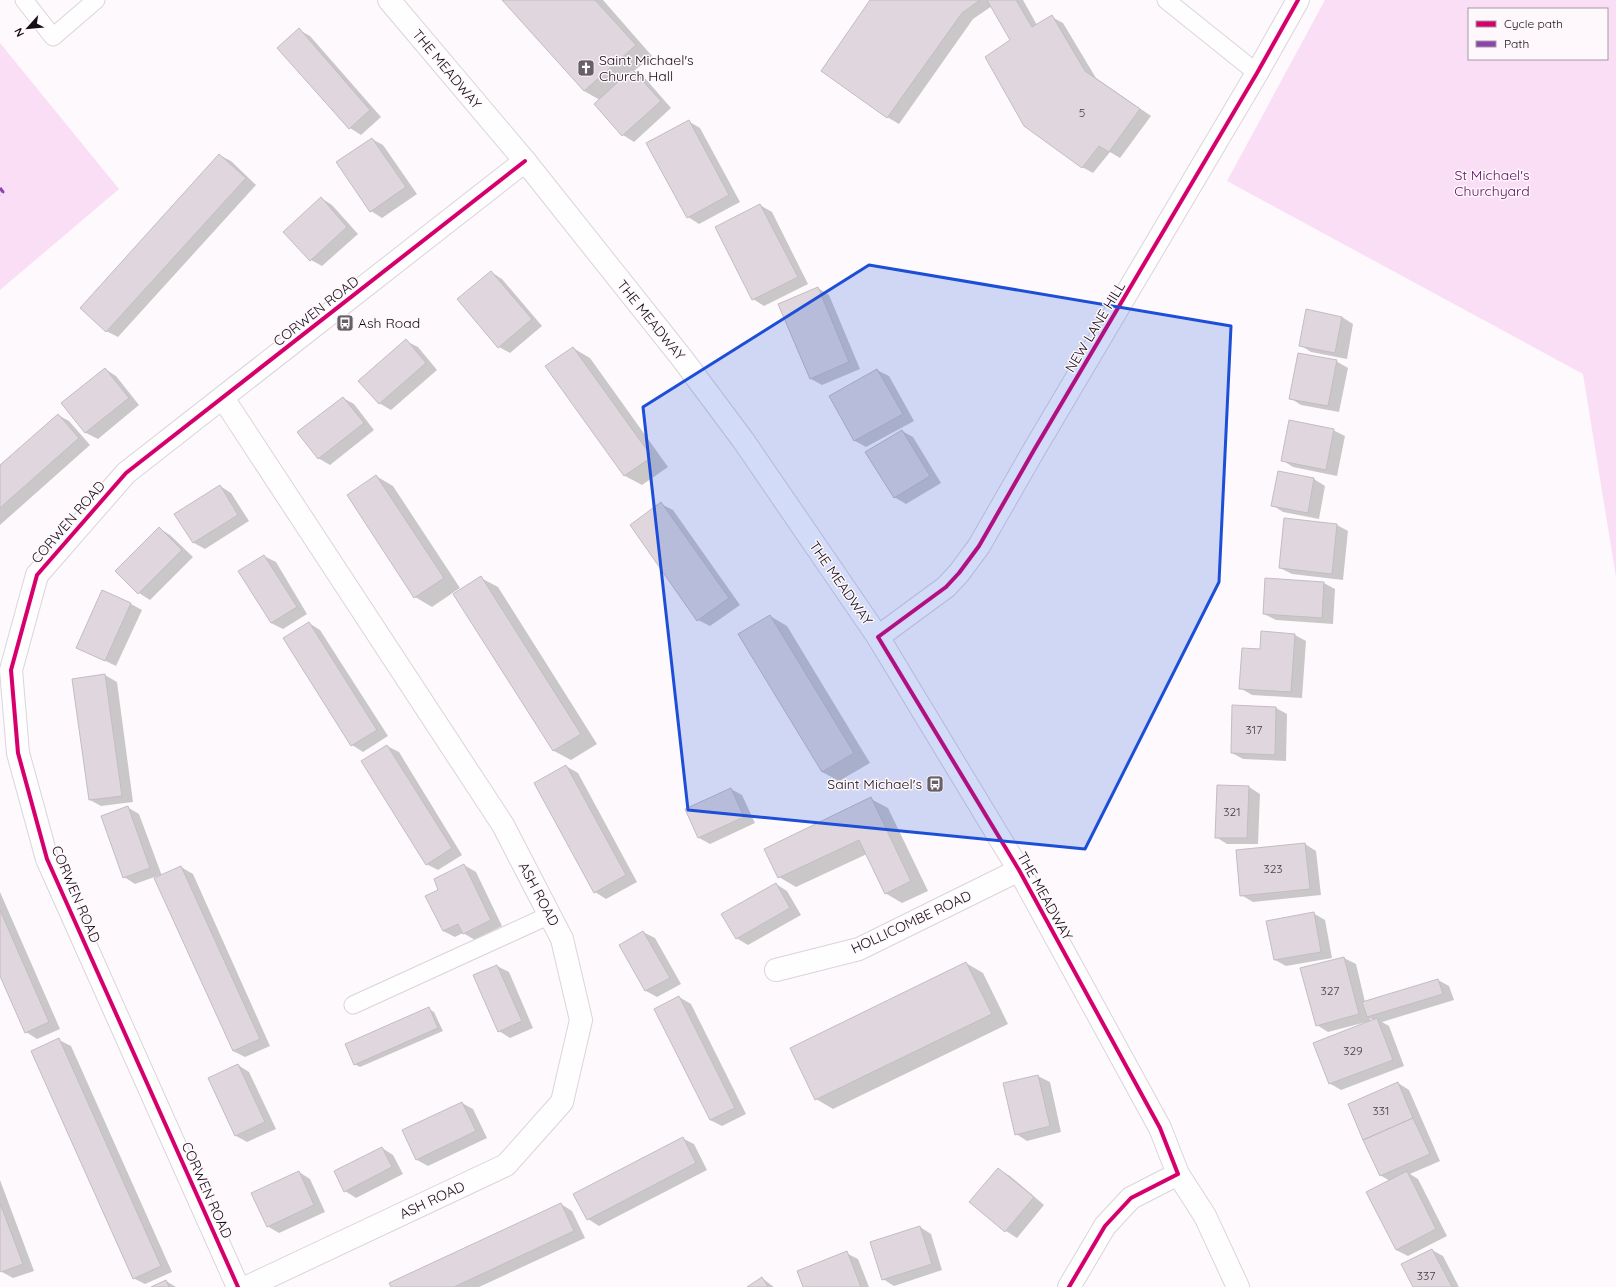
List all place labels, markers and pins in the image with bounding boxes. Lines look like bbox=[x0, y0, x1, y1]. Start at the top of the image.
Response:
place label: Saint Michael's Church Hall bbox=[599, 51, 694, 85]
church icon: Saint Michael's Church Hall bbox=[576, 58, 596, 78]
bus stop icon: Ash Road bbox=[335, 313, 355, 333]
place label: Ash Road bbox=[358, 314, 420, 332]
bus stop icon: Saint Michael's bbox=[925, 774, 945, 794]
place label: Saint Michael's bbox=[827, 775, 922, 793]

